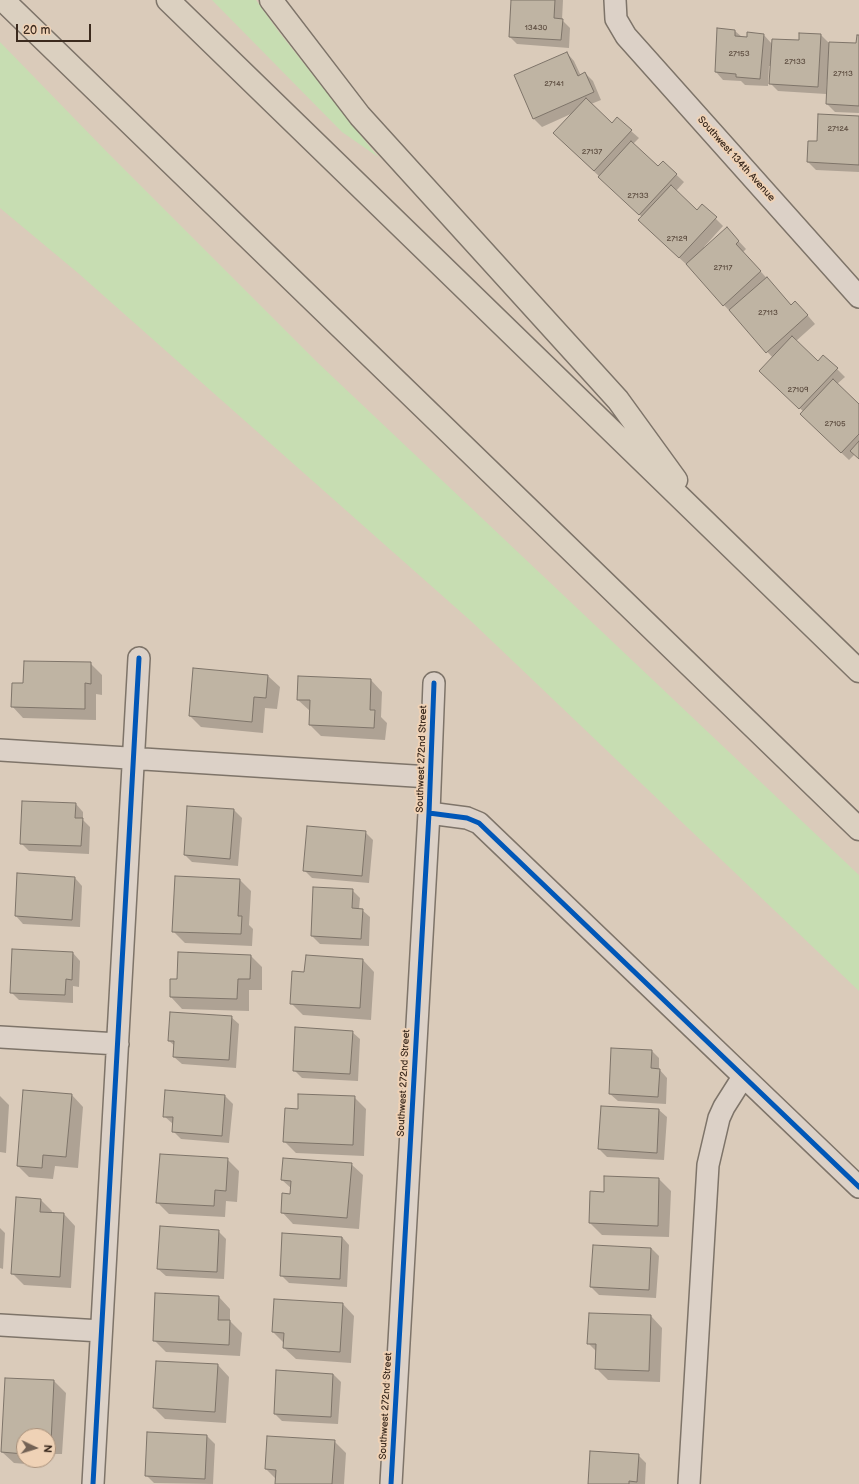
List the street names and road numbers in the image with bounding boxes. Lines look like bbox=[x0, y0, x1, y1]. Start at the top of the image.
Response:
street label: Southwest 134th Avenue bbox=[695, 114, 777, 204]
street label: Southwest 272nd Street bbox=[414, 705, 430, 813]
street label: Southwest 272nd Street bbox=[395, 1029, 413, 1137]
street label: Southwest 272nd Street bbox=[377, 1352, 395, 1460]

